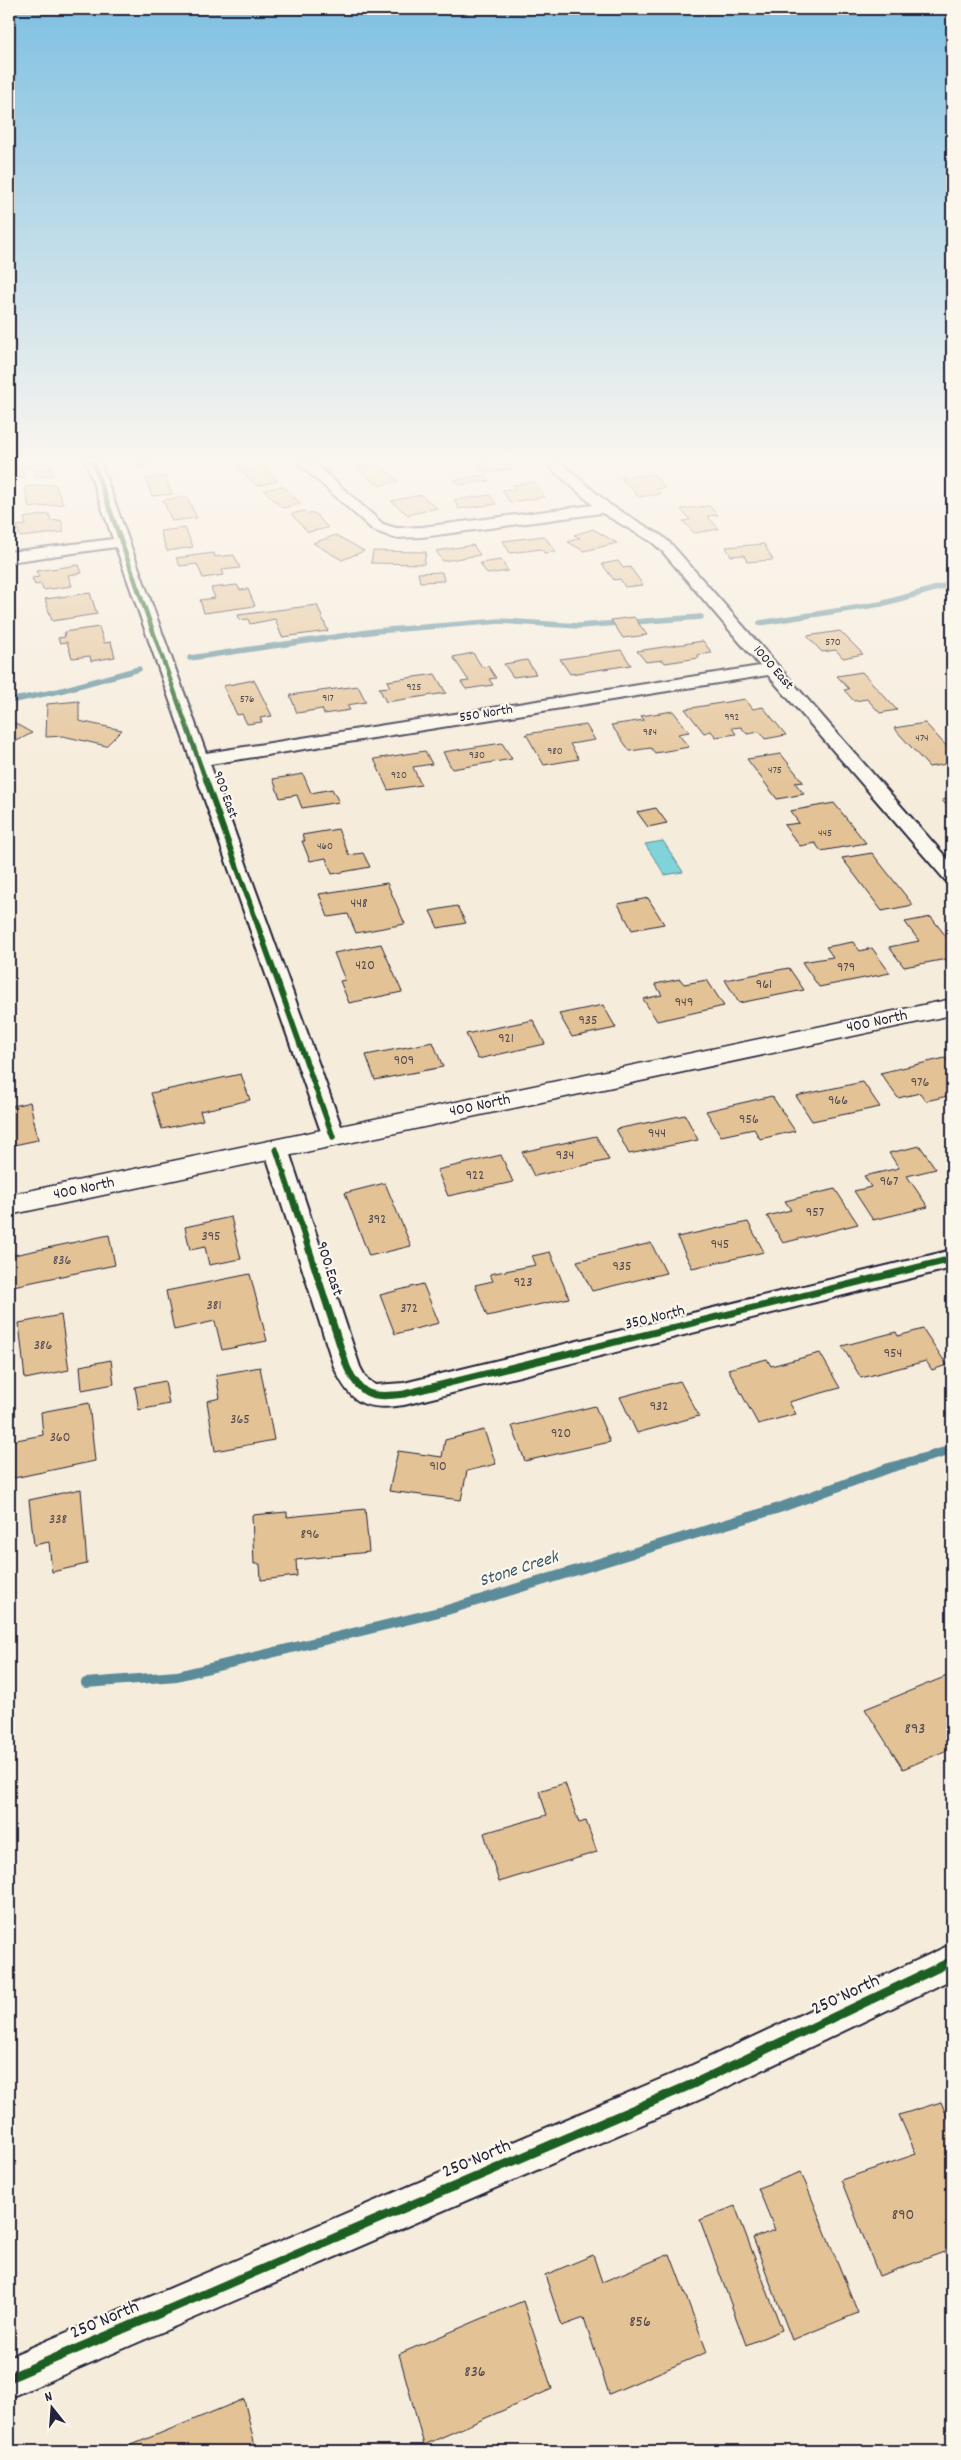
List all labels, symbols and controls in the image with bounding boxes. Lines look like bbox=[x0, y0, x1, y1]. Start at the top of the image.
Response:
house number: 570 bbox=[825, 635, 841, 651]
street label: 1000 East bbox=[748, 641, 798, 695]
house number: 925 bbox=[407, 680, 421, 696]
house number: 917 bbox=[322, 691, 334, 707]
house number: 576 bbox=[240, 692, 254, 708]
street label: 550 North bbox=[458, 700, 514, 728]
house number: 992 bbox=[725, 710, 740, 726]
house number: 984 bbox=[643, 725, 657, 741]
house number: 474 bbox=[915, 731, 929, 747]
house number: 980 bbox=[547, 744, 563, 760]
house number: 930 bbox=[469, 748, 485, 764]
house number: 475 bbox=[768, 763, 782, 779]
house number: 920 bbox=[391, 768, 407, 784]
street label: 900 East bbox=[207, 769, 243, 821]
house number: 445 bbox=[818, 826, 832, 842]
house number: 460 bbox=[317, 839, 333, 855]
house number: 448 bbox=[350, 894, 368, 914]
house number: 420 bbox=[355, 956, 375, 976]
house number: 979 bbox=[837, 958, 855, 978]
house number: 961 bbox=[756, 975, 772, 995]
house number: 949 bbox=[675, 993, 693, 1013]
street label: 400 North bbox=[844, 1004, 910, 1040]
house number: 935 bbox=[578, 1011, 598, 1031]
house number: 921 bbox=[498, 1029, 514, 1049]
house number: 909 bbox=[394, 1051, 414, 1071]
house number: 976 bbox=[911, 1073, 929, 1093]
street label: 400 North bbox=[447, 1088, 513, 1124]
house number: 966 bbox=[828, 1091, 848, 1111]
house number: 956 bbox=[739, 1110, 759, 1130]
house number: 944 bbox=[648, 1124, 666, 1144]
house number: 934 bbox=[556, 1146, 574, 1166]
house number: 922 bbox=[466, 1166, 484, 1186]
street label: 400 North bbox=[51, 1171, 117, 1207]
house number: 967 bbox=[880, 1172, 898, 1192]
house number: 957 bbox=[806, 1203, 824, 1223]
house number: 392 bbox=[368, 1210, 386, 1230]
house number: 395 bbox=[201, 1227, 221, 1247]
house number: 945 bbox=[711, 1235, 729, 1255]
street label: 900 East bbox=[309, 1239, 349, 1299]
house number: 836 bbox=[53, 1251, 71, 1271]
house number: 935 bbox=[612, 1257, 632, 1277]
house number: 923 bbox=[514, 1273, 532, 1293]
house number: 381 bbox=[207, 1296, 221, 1316]
house number: 372 bbox=[400, 1299, 418, 1319]
street label: 350 North bbox=[623, 1299, 687, 1337]
house number: 386 bbox=[34, 1336, 52, 1356]
house number: 954 bbox=[884, 1344, 902, 1364]
house number: 932 bbox=[650, 1397, 668, 1417]
house number: 365 bbox=[230, 1410, 250, 1430]
house number: 920 bbox=[551, 1424, 571, 1444]
house number: 360 bbox=[50, 1428, 70, 1448]
house number: 910 bbox=[429, 1457, 447, 1477]
house number: 338 bbox=[49, 1510, 67, 1530]
house number: 896 bbox=[301, 1525, 320, 1545]
water label: Stone Creek bbox=[476, 1545, 563, 1595]
house number: 893 bbox=[905, 1718, 925, 1741]
street label: 250 North bbox=[807, 1968, 885, 2024]
street label: 250 North bbox=[438, 2133, 516, 2187]
house number: 890 bbox=[892, 2204, 914, 2227]
street label: 250 North bbox=[66, 2294, 144, 2348]
house number: 856 bbox=[629, 2311, 651, 2334]
house number: 836 bbox=[464, 2361, 486, 2384]
north arrow bbox=[28, 2382, 78, 2432]
text: N bbox=[43, 2387, 55, 2408]

